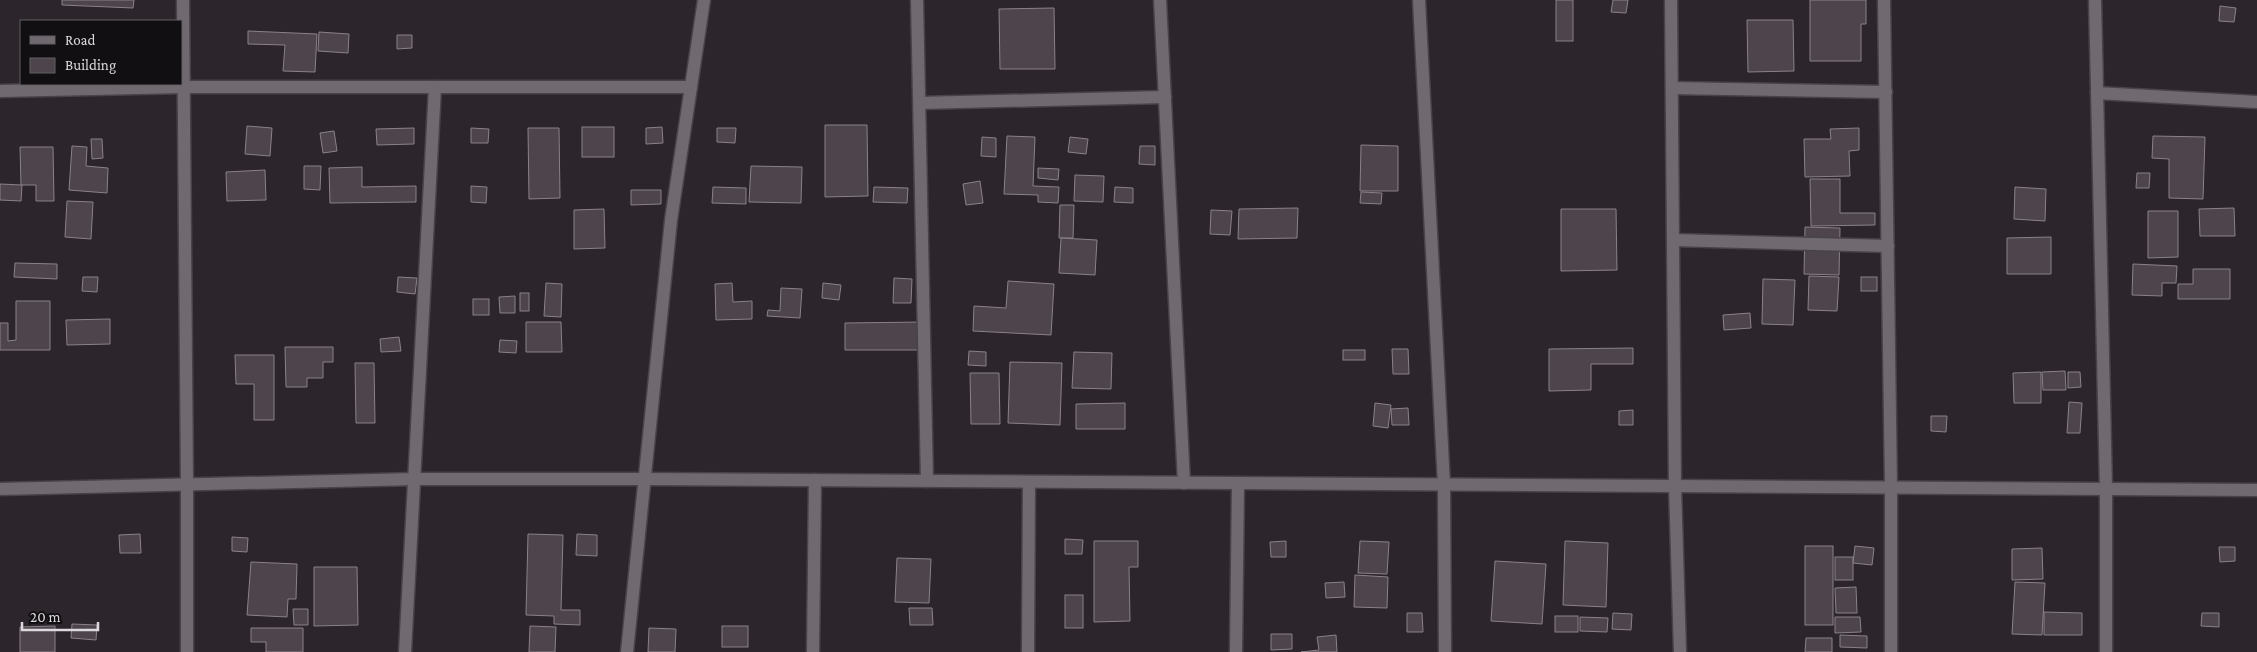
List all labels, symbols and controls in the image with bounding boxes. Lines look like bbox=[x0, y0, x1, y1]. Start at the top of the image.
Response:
legend bbox=[20, 20, 182, 85]
text: Road bbox=[65, 32, 96, 48]
text: Building bbox=[65, 57, 116, 74]
scale bar bbox=[22, 600, 99, 632]
text: 20 m bbox=[30, 609, 61, 625]

